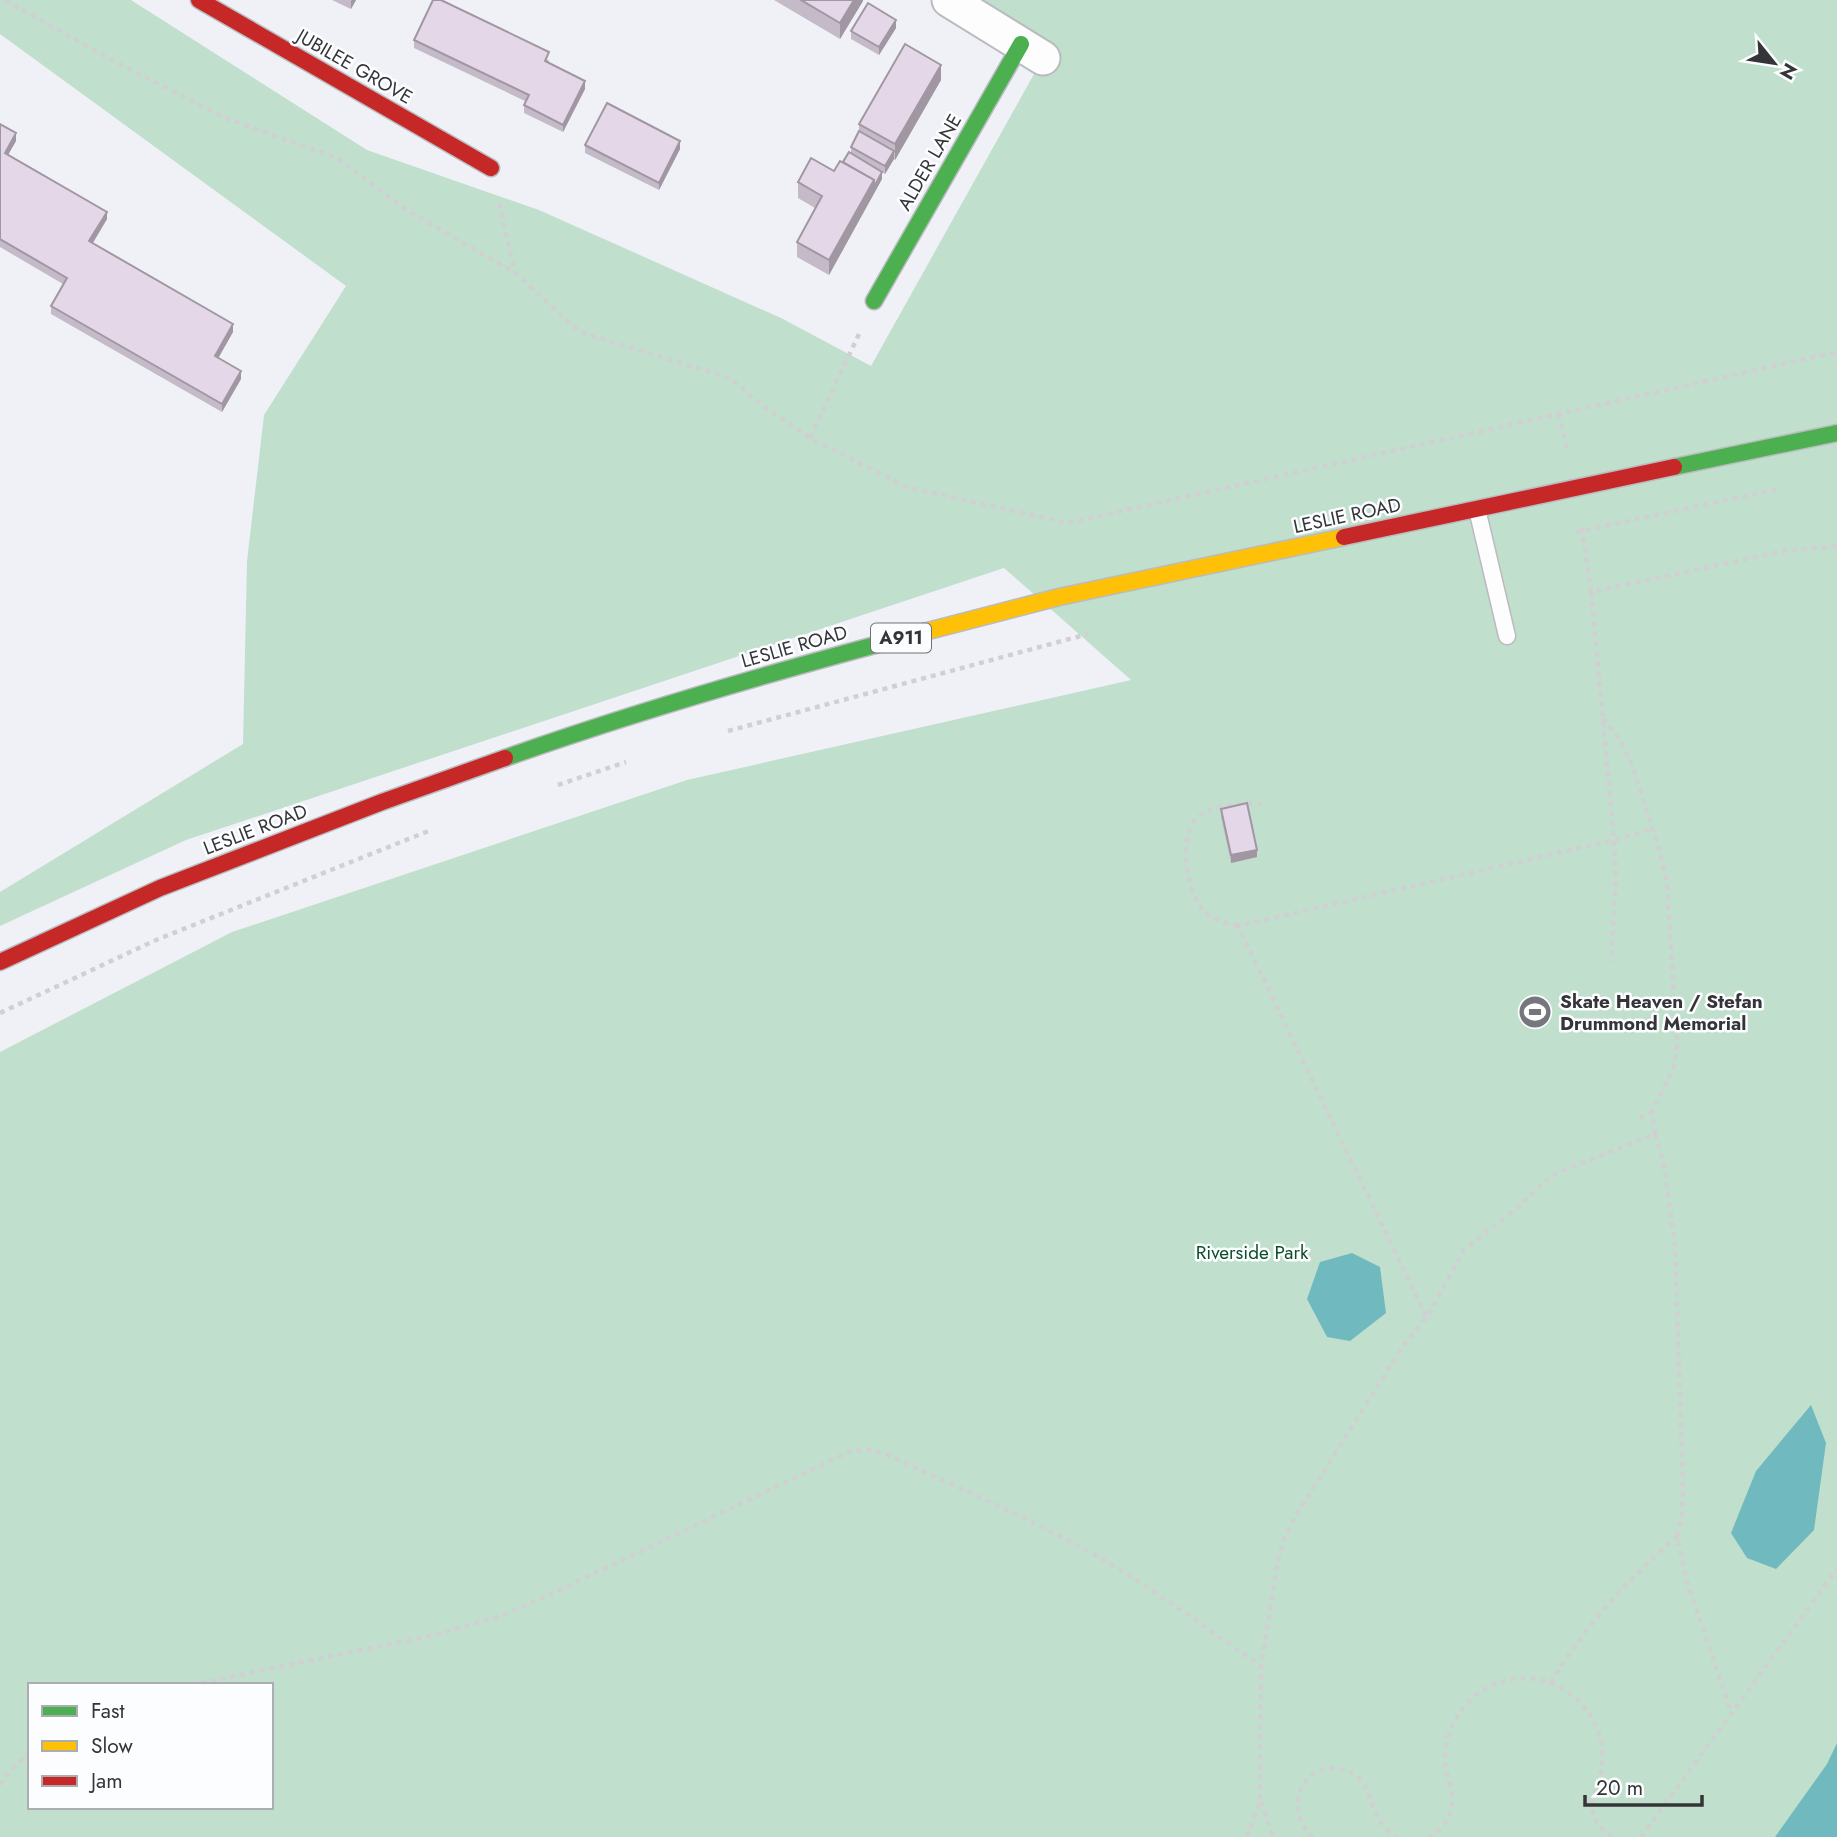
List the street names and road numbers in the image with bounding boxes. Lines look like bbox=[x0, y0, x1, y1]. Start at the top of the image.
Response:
street label: JUBILEE GROVE bbox=[289, 21, 418, 111]
street label: ALDER LANE bbox=[891, 109, 968, 216]
street label: LESLIE ROAD bbox=[1291, 491, 1403, 540]
street label: LESLIE ROAD bbox=[738, 618, 850, 675]
road number: A911 bbox=[871, 624, 931, 652]
street label: LESLIE ROAD bbox=[199, 797, 311, 862]

